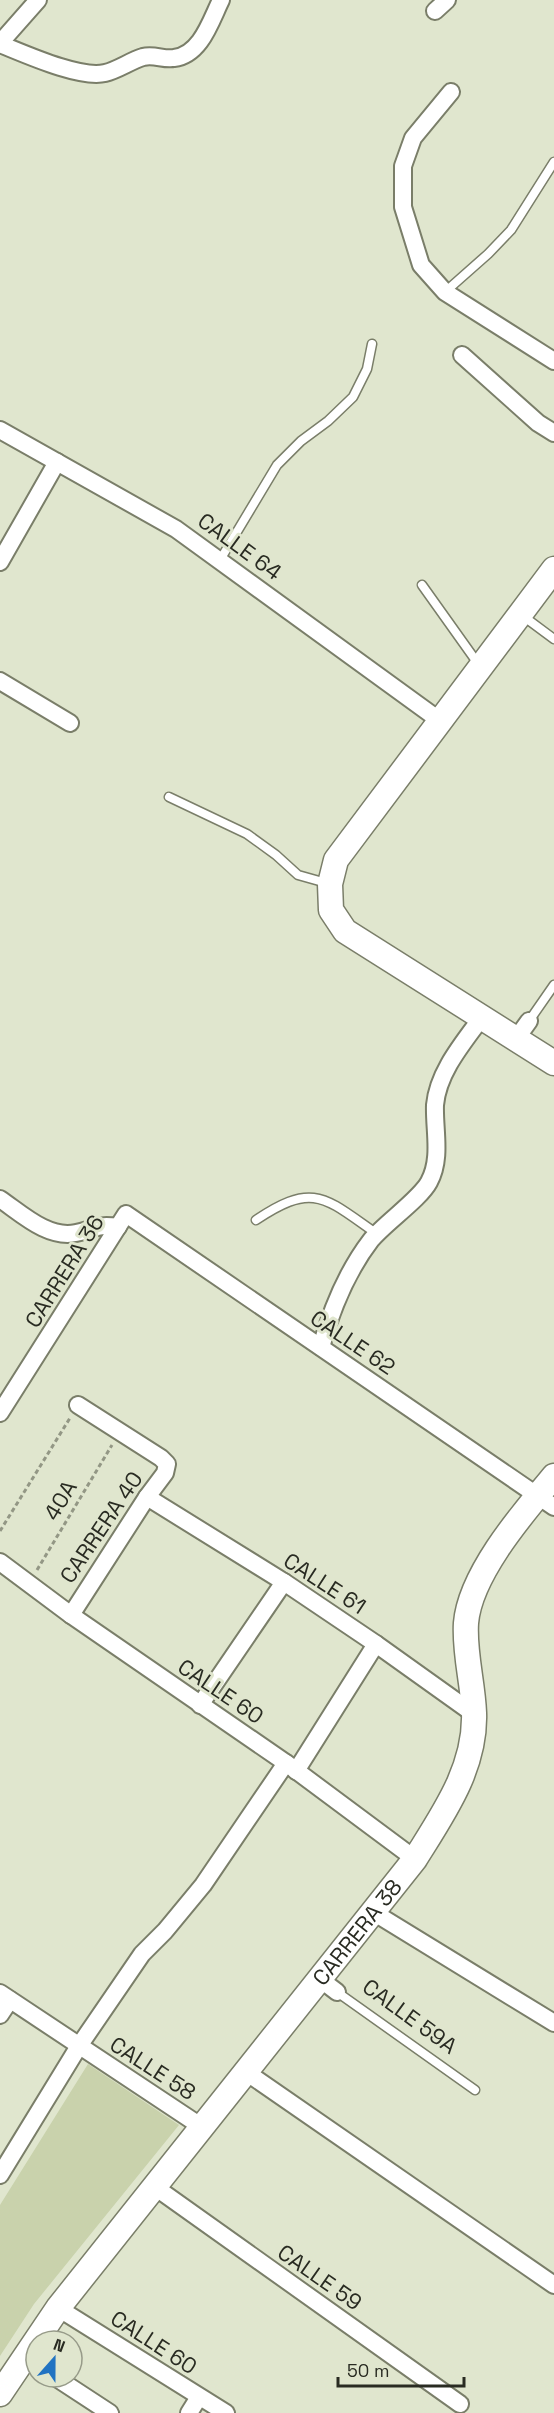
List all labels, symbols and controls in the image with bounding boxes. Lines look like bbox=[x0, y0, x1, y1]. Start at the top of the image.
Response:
street label: CALLE 64 bbox=[192, 506, 288, 586]
street label: CARRERA 36 bbox=[18, 1209, 110, 1333]
street label: CALLE 62 bbox=[305, 1303, 401, 1381]
street label: CARRERA 40 bbox=[53, 1466, 149, 1588]
street label: 40A bbox=[37, 1475, 83, 1525]
street label: CALLE 61 bbox=[279, 1546, 371, 1620]
street label: CALLE 60 bbox=[173, 1652, 269, 1730]
street label: CARRERA 38 bbox=[306, 1873, 408, 1991]
street label: CALLE 59A bbox=[357, 1972, 463, 2060]
street label: CALLE 58 bbox=[105, 2030, 201, 2106]
street label: CALLE 59 bbox=[272, 2238, 368, 2316]
street label: CALLE 60 bbox=[105, 2304, 203, 2380]
north arrow bbox=[24, 2329, 84, 2389]
text: N bbox=[50, 2334, 68, 2357]
scale bar bbox=[338, 2350, 464, 2388]
text: 50 m bbox=[347, 2359, 389, 2382]

